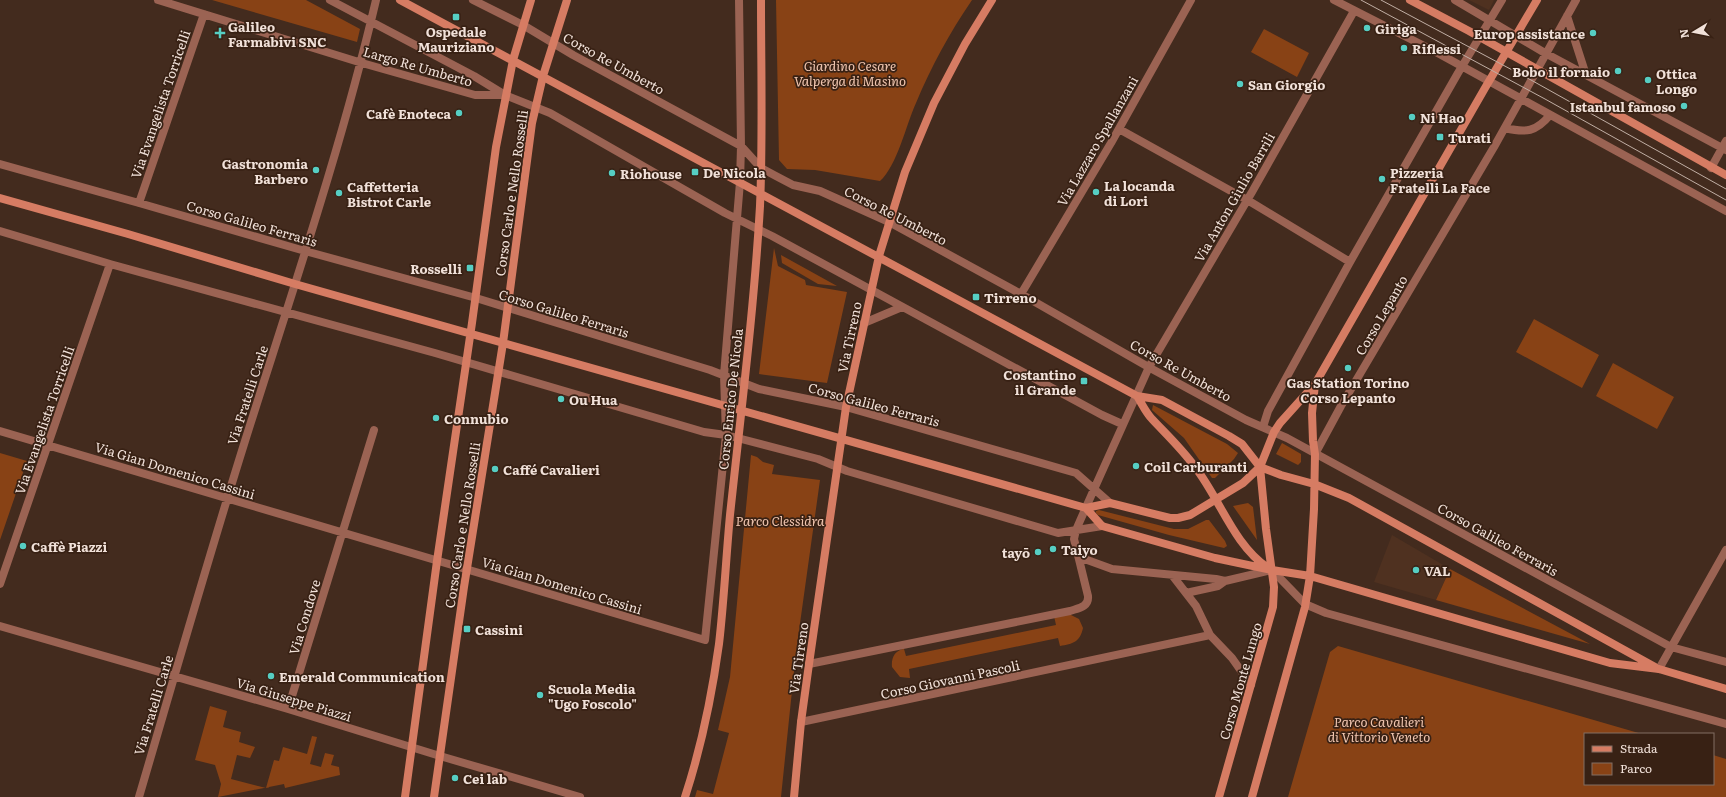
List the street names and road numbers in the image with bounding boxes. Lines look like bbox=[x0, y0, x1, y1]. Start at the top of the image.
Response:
street label: Via Evangelista Torricelli bbox=[126, 27, 195, 181]
street label: Corso Re Umberto bbox=[560, 27, 668, 99]
street label: Largo Re Umberto bbox=[361, 41, 475, 91]
street label: Via Lazzaro Spallanzani bbox=[1052, 72, 1142, 210]
street label: Corso Carlo e Nello Rosselli bbox=[490, 108, 532, 277]
street label: Via Anton Giulio Barrili bbox=[1189, 128, 1279, 265]
street label: Corso Re Umberto bbox=[841, 181, 951, 249]
street label: Corso Galileo Ferraris bbox=[184, 195, 320, 251]
street label: Corso Lepanto bbox=[1350, 271, 1412, 359]
street label: Corso Galileo Ferraris bbox=[497, 284, 631, 342]
street label: Via Tirreno bbox=[832, 299, 866, 374]
street label: Corso Enrico De Nicola bbox=[713, 327, 747, 471]
street label: Corso Re Umberto bbox=[1127, 334, 1235, 406]
street label: Via Fratelli Carle bbox=[222, 342, 272, 447]
street label: Via Evangelista Torricelli bbox=[10, 343, 79, 497]
street label: Corso Galileo Ferraris bbox=[806, 377, 942, 431]
street label: Via Gian Domenico Cassini bbox=[93, 437, 258, 504]
street label: Corso Carlo e Nello Rosselli bbox=[440, 440, 485, 609]
street label: Corso Galileo Ferraris bbox=[1434, 498, 1562, 580]
street label: Via Gian Domenico Cassini bbox=[480, 552, 645, 619]
street label: Via Condove bbox=[284, 577, 325, 657]
street label: Corso Monte Lungo bbox=[1214, 620, 1266, 742]
street label: Via Tirreno bbox=[784, 621, 812, 695]
street label: Via Fratelli Carle bbox=[129, 652, 177, 757]
street label: Corso Giovanni Pascoli bbox=[879, 655, 1022, 703]
street label: Via Giuseppe Piazzi bbox=[234, 672, 355, 726]

